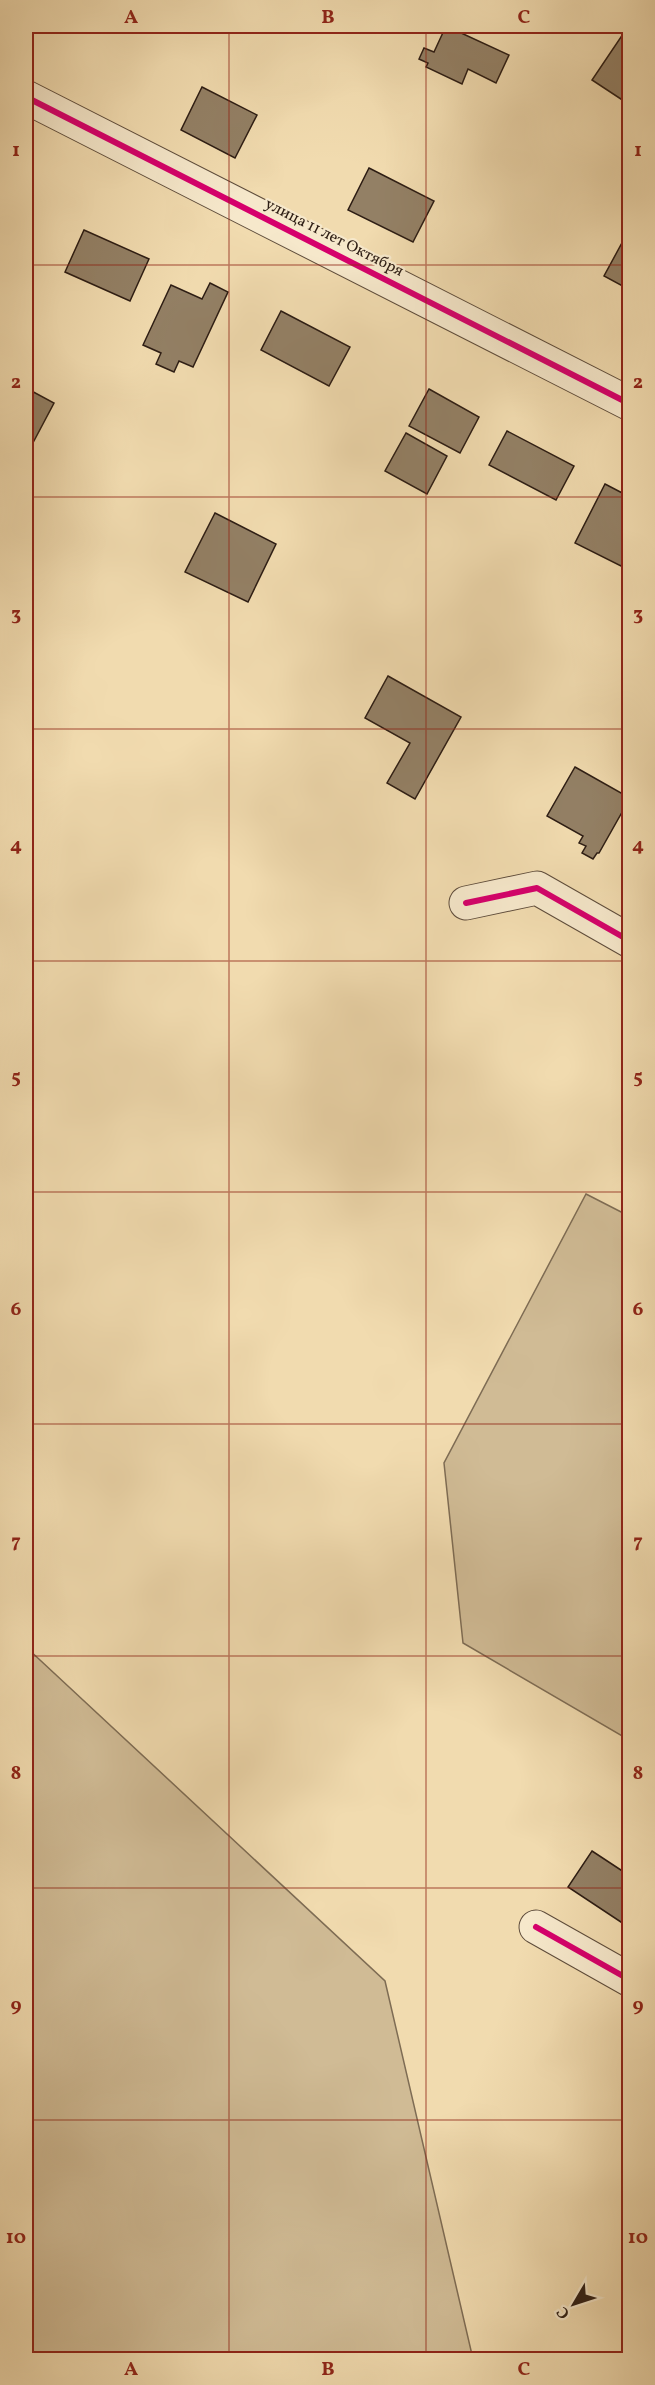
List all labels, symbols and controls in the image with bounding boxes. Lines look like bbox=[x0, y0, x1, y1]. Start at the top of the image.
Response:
text: A bbox=[124, 4, 138, 32]
text: B bbox=[321, 4, 335, 32]
text: C bbox=[518, 4, 531, 32]
text: 1 bbox=[12, 137, 20, 165]
text: 1 bbox=[634, 137, 642, 165]
street label: улица 11 лет Октября bbox=[261, 193, 407, 283]
text: 2 bbox=[11, 369, 21, 397]
text: 2 bbox=[633, 369, 643, 397]
text: 3 bbox=[11, 601, 21, 629]
text: 3 bbox=[633, 601, 643, 629]
text: 4 bbox=[10, 832, 22, 860]
text: 4 bbox=[632, 832, 644, 860]
text: 5 bbox=[11, 1064, 21, 1092]
text: 5 bbox=[633, 1064, 643, 1092]
text: 6 bbox=[11, 1296, 22, 1324]
text: 6 bbox=[633, 1296, 644, 1324]
text: 7 bbox=[11, 1528, 21, 1556]
text: 7 bbox=[633, 1528, 643, 1556]
text: 8 bbox=[11, 1760, 21, 1788]
text: 8 bbox=[633, 1760, 643, 1788]
text: 9 bbox=[10, 1992, 22, 2020]
text: 9 bbox=[632, 1992, 644, 2020]
text: 10 bbox=[6, 2224, 26, 2252]
text: 10 bbox=[628, 2224, 648, 2252]
north arrow bbox=[544, 2274, 604, 2334]
text: С bbox=[552, 2301, 576, 2323]
text: A bbox=[124, 2356, 138, 2384]
text: B bbox=[321, 2356, 335, 2384]
text: C bbox=[518, 2356, 531, 2384]

